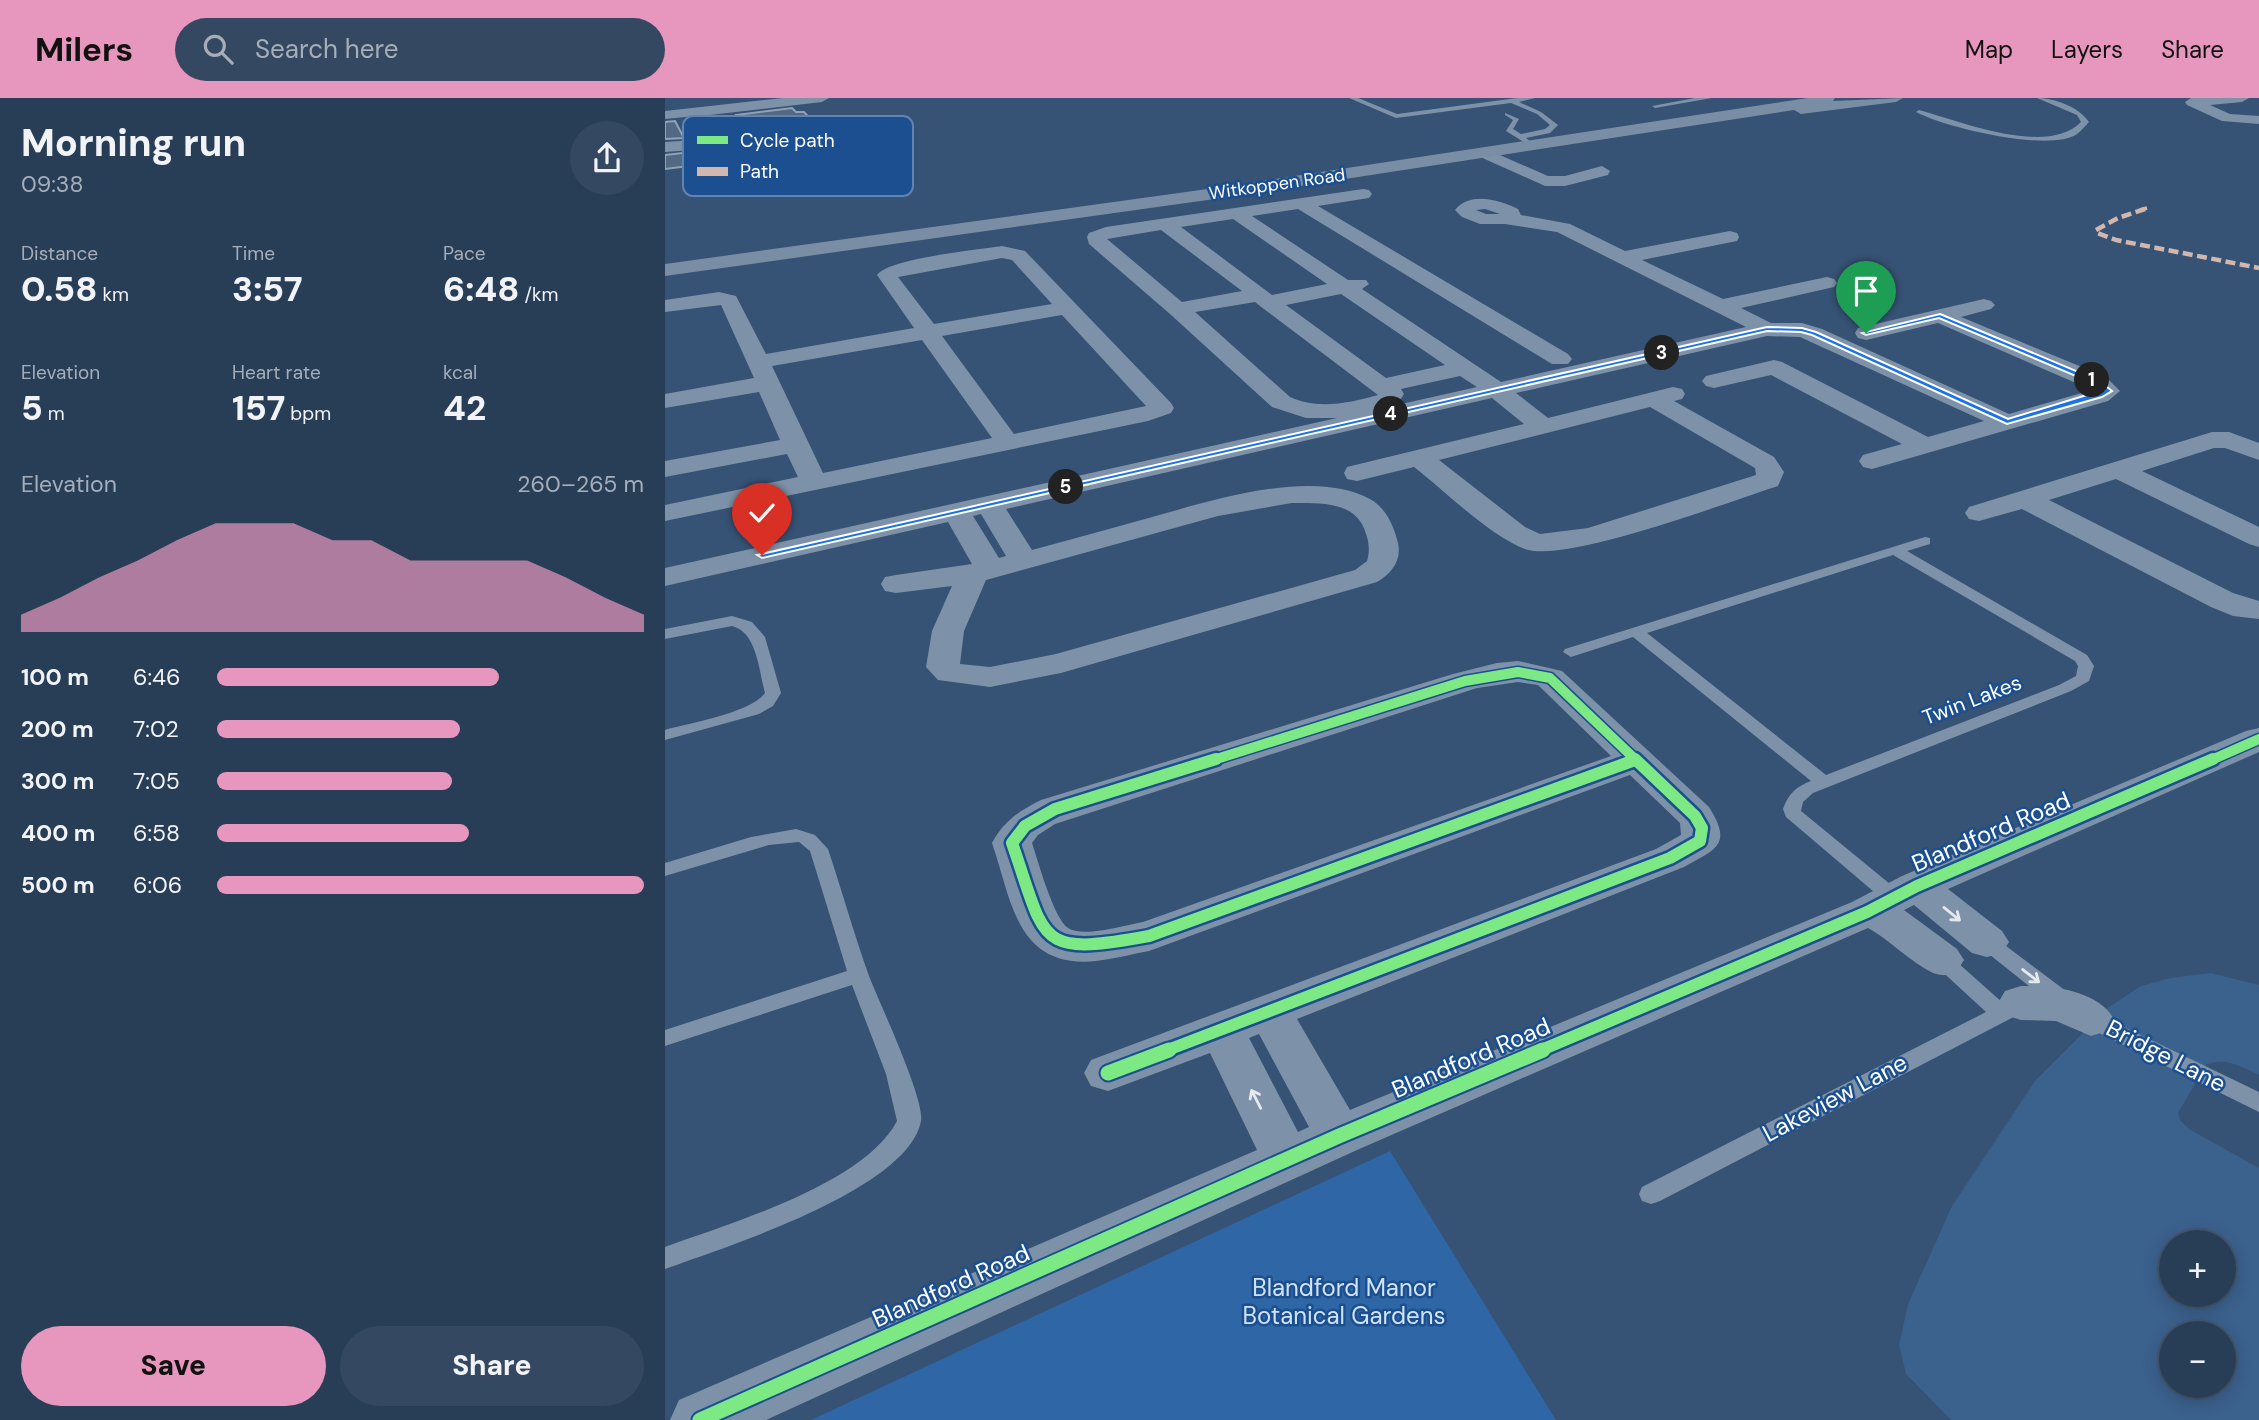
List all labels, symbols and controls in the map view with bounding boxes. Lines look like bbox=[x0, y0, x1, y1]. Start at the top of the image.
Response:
search box bbox=[175, 18, 665, 81]
text: Milers bbox=[35, 28, 133, 71]
icon: search bbox=[199, 30, 237, 68]
text: Search here bbox=[255, 32, 398, 66]
text: Map bbox=[1965, 34, 2013, 65]
text: Layers bbox=[2051, 34, 2123, 65]
text: Share bbox=[2161, 34, 2224, 65]
legend bbox=[683, 116, 913, 196]
text: Morning run bbox=[21, 118, 246, 168]
button: share bbox=[570, 121, 644, 195]
text: Cycle path bbox=[740, 128, 835, 153]
text: Path bbox=[740, 159, 779, 184]
street label: Witkoppen Road bbox=[1207, 163, 1347, 205]
text: 09:38 bbox=[21, 169, 83, 199]
text: Distance bbox=[21, 241, 98, 266]
text: Time bbox=[232, 241, 275, 266]
text: Pace bbox=[443, 241, 486, 266]
pin bbox=[1836, 261, 1896, 333]
text: 0.58 bbox=[21, 266, 97, 312]
text: 3:57 bbox=[232, 266, 303, 312]
text: 6:48 bbox=[443, 266, 519, 312]
icon: arrive bbox=[1847, 272, 1885, 310]
text: km bbox=[97, 282, 129, 307]
text: /km bbox=[519, 282, 559, 307]
pin: 3 bbox=[1644, 336, 1679, 370]
text: 3 bbox=[1656, 340, 1667, 365]
text: Elevation bbox=[21, 360, 100, 385]
text: Heart rate bbox=[232, 360, 321, 385]
text: kcal bbox=[443, 360, 477, 385]
pin: 1 bbox=[2075, 362, 2109, 398]
text: 1 bbox=[2088, 367, 2095, 392]
text: 5 bbox=[21, 385, 43, 431]
text: 157 bbox=[232, 385, 285, 431]
text: 42 bbox=[443, 385, 486, 431]
pin: 4 bbox=[1373, 396, 1409, 432]
text: m bbox=[43, 401, 65, 426]
text: bpm bbox=[285, 401, 331, 426]
text: 4 bbox=[1384, 401, 1397, 426]
text: Elevation bbox=[21, 469, 117, 499]
text: 260–265 m bbox=[517, 469, 644, 499]
pin: 5 bbox=[1049, 470, 1083, 504]
text: 5 bbox=[1060, 474, 1071, 499]
pin bbox=[732, 483, 792, 555]
icon: check bbox=[743, 494, 781, 532]
text: 100 m bbox=[21, 662, 89, 692]
text: 6:46 bbox=[133, 662, 181, 692]
street label: Twin Lakes bbox=[1918, 668, 2026, 732]
text: 200 m bbox=[21, 714, 94, 744]
text: 7:02 bbox=[133, 714, 179, 744]
text: 300 m bbox=[21, 766, 94, 796]
text: 7:05 bbox=[133, 766, 180, 796]
street label: Blandford Road bbox=[1907, 784, 2075, 879]
text: 400 m bbox=[21, 818, 95, 848]
text: 6:58 bbox=[133, 818, 180, 848]
text: 500 m bbox=[21, 870, 95, 900]
text: 6:06 bbox=[133, 870, 182, 900]
one-way arrow bbox=[1943, 907, 1961, 922]
one-way arrow bbox=[2021, 968, 2039, 983]
street label: Blandford Road bbox=[1387, 1010, 1555, 1105]
street label: Bridge Lane bbox=[2101, 1012, 2231, 1099]
street label: Lakeview Lane bbox=[1757, 1046, 1912, 1149]
one-way arrow bbox=[1248, 1089, 1262, 1110]
map controls bbox=[2159, 1230, 2236, 1398]
button: + bbox=[2159, 1230, 2236, 1307]
street label: Blandford Road bbox=[867, 1237, 1034, 1334]
park label: Blandford Manor Botanical Gardens bbox=[1243, 1272, 1445, 1331]
button: − bbox=[2159, 1321, 2236, 1398]
button: Save bbox=[21, 1326, 326, 1406]
button: Share bbox=[340, 1326, 644, 1406]

